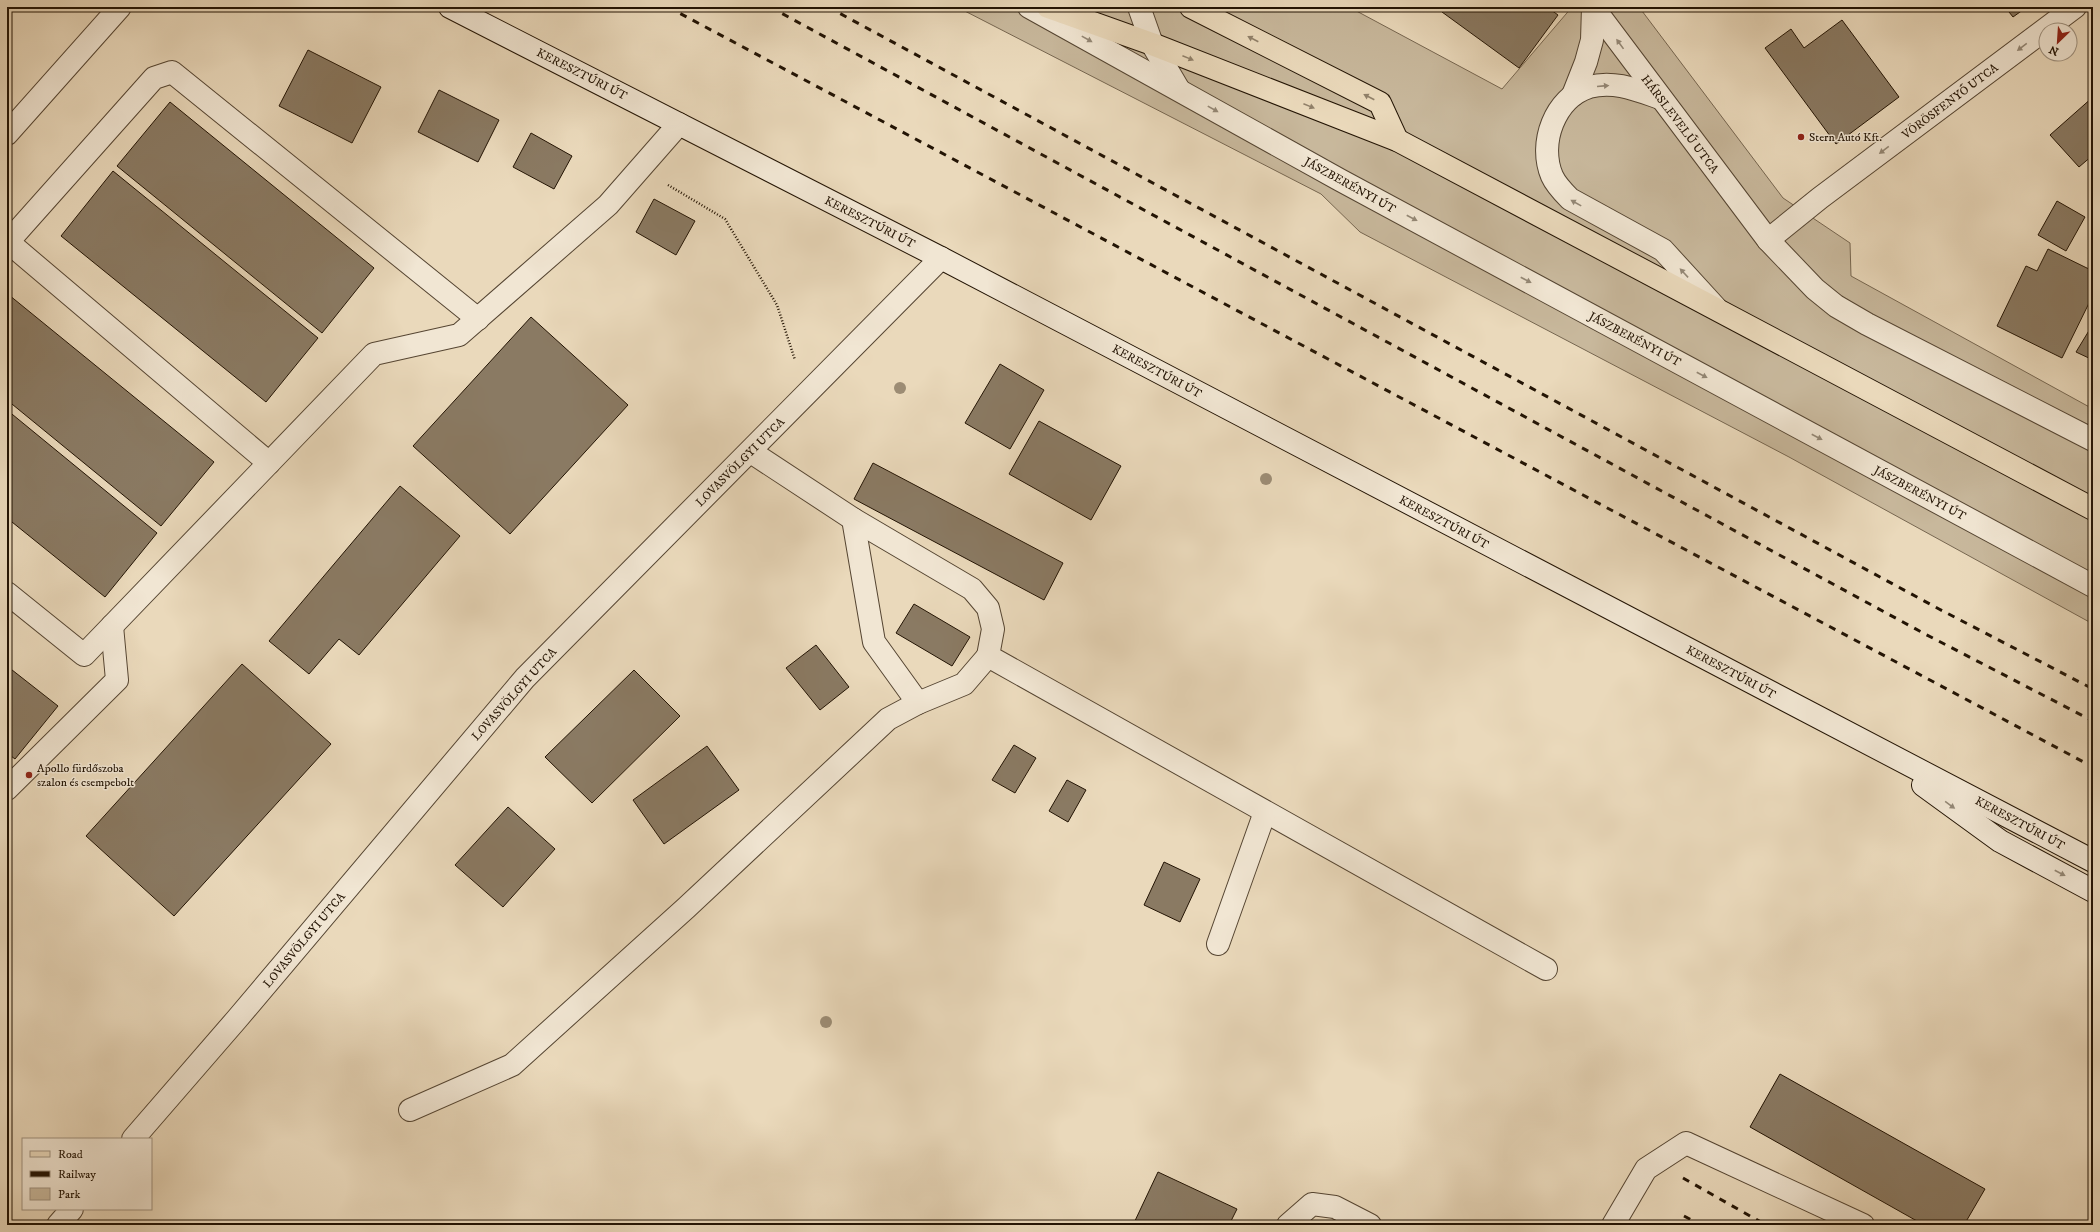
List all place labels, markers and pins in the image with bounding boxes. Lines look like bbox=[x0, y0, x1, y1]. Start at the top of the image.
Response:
place label: Stern Autó Kft. bbox=[1809, 130, 1882, 145]
marker: Stern Autó Kft. bbox=[1796, 132, 1806, 142]
place label: Apollo fürdőszoba szalon és csempebolt bbox=[37, 761, 134, 790]
marker: Apollo fürdőszoba szalon és csempebolt bbox=[24, 770, 34, 780]

